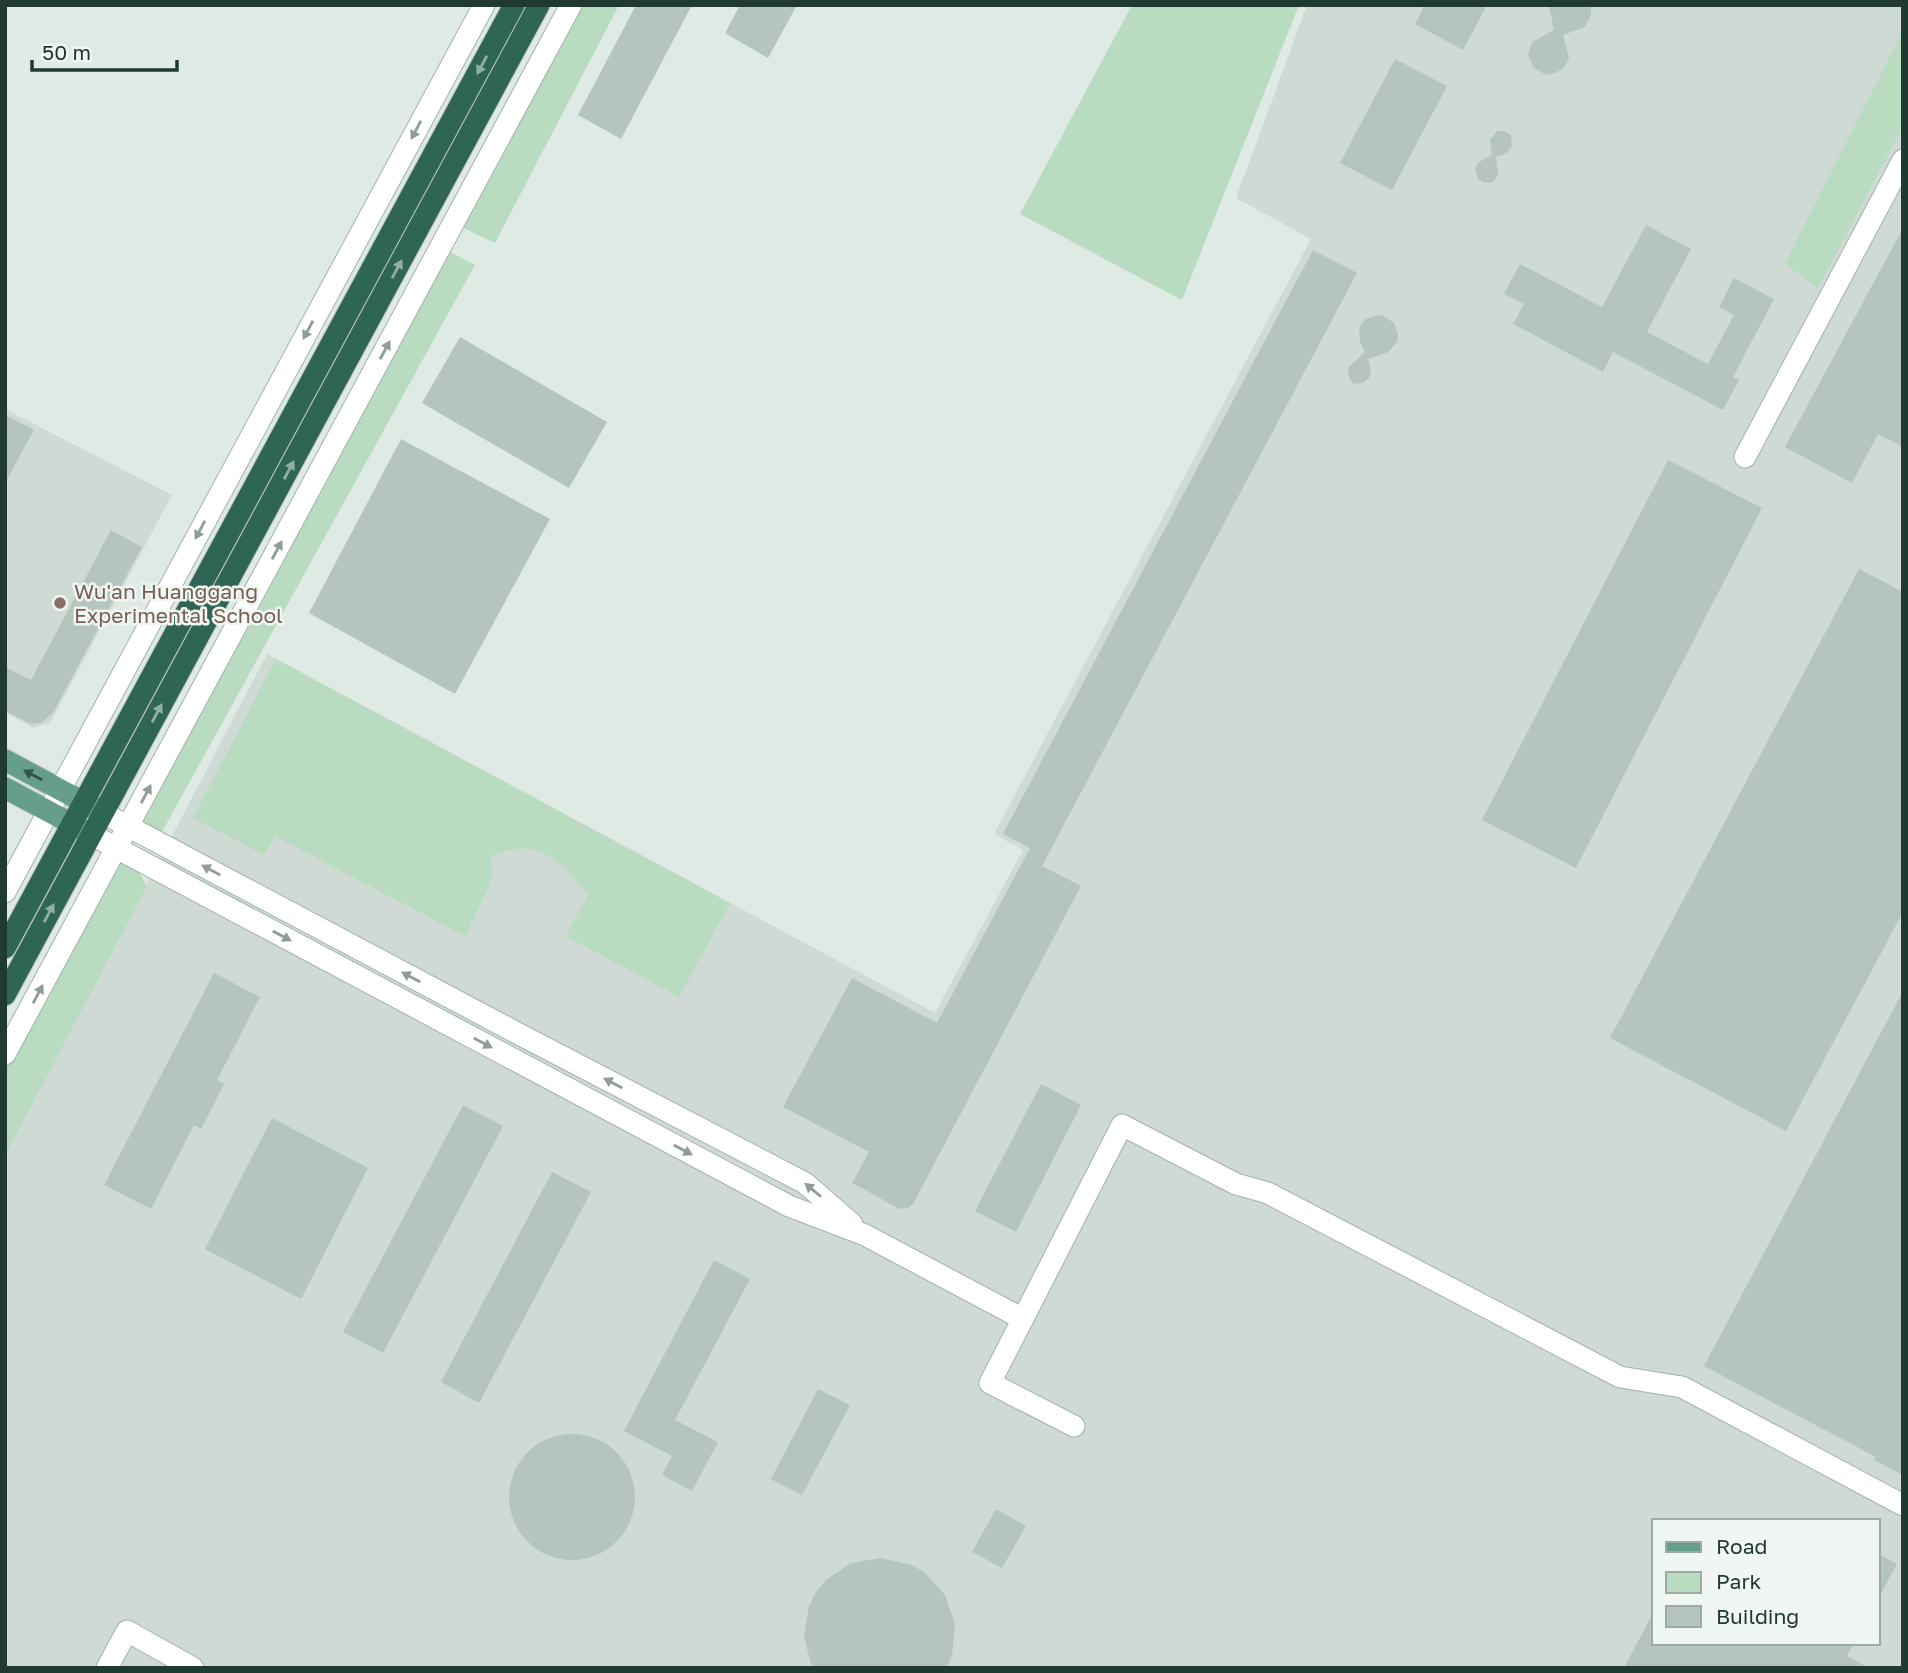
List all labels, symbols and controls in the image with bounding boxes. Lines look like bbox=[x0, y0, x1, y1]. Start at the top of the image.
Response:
scale bar bbox=[32, 28, 177, 72]
text: 50 m bbox=[42, 39, 91, 65]
one-way arrow bbox=[476, 56, 488, 76]
one-way arrow bbox=[411, 120, 422, 140]
one-way arrow bbox=[391, 260, 403, 279]
one-way arrow bbox=[303, 320, 314, 340]
one-way arrow bbox=[379, 340, 391, 360]
one-way arrow bbox=[283, 460, 295, 479]
one-way arrow bbox=[194, 521, 206, 540]
one-way arrow bbox=[271, 540, 283, 560]
place label: Wu'an Huanggang Experimental School bbox=[74, 578, 283, 628]
marker: Wu'an Huanggang Experimental School bbox=[52, 595, 68, 611]
one-way arrow bbox=[152, 703, 163, 723]
one-way arrow bbox=[23, 769, 43, 781]
one-way arrow bbox=[140, 784, 152, 803]
one-way arrow bbox=[201, 864, 220, 876]
one-way arrow bbox=[44, 903, 55, 923]
one-way arrow bbox=[272, 930, 292, 942]
one-way arrow bbox=[402, 971, 421, 983]
one-way arrow bbox=[31, 983, 43, 1003]
one-way arrow bbox=[473, 1037, 492, 1049]
one-way arrow bbox=[603, 1077, 622, 1089]
one-way arrow bbox=[673, 1144, 693, 1156]
one-way arrow bbox=[804, 1183, 822, 1198]
legend bbox=[1652, 1519, 1880, 1645]
text: Road bbox=[1716, 1533, 1767, 1559]
text: Park bbox=[1716, 1568, 1762, 1594]
text: Building bbox=[1716, 1603, 1799, 1629]

